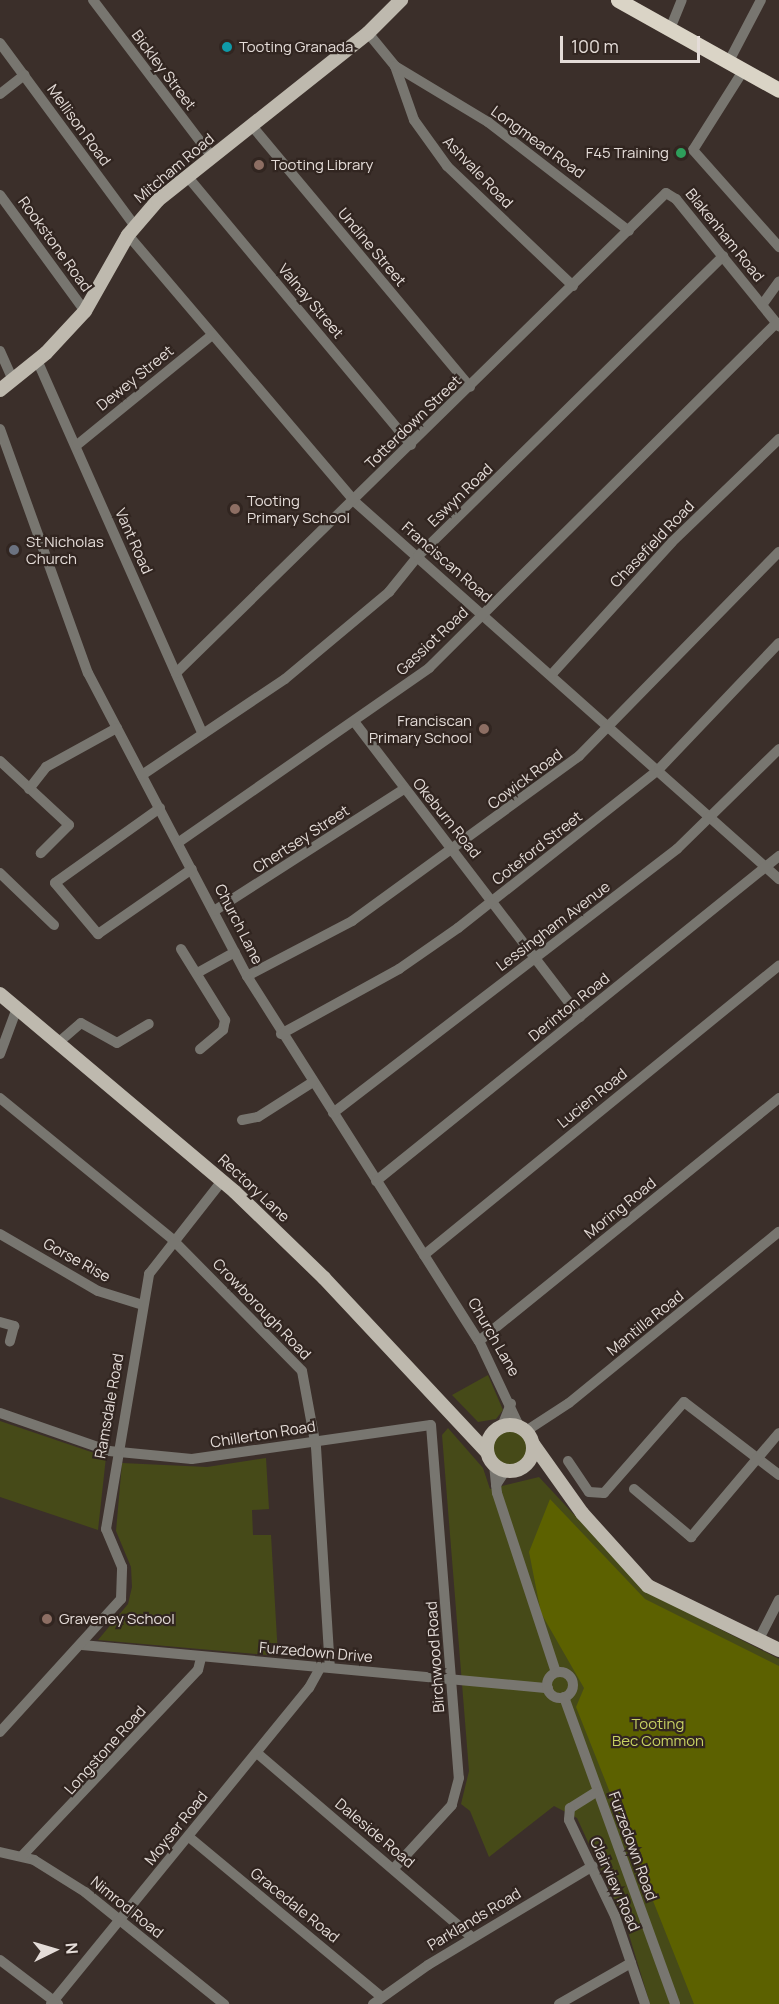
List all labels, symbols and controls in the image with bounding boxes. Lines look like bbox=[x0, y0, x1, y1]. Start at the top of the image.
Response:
scale bar bbox=[563, 24, 702, 62]
street label: Bickley Street bbox=[128, 26, 200, 114]
text: 100 m bbox=[571, 34, 619, 58]
place label: Tooting Granada bbox=[239, 38, 353, 56]
marker: Tooting Granada bbox=[220, 40, 234, 54]
street label: Mellison Road bbox=[43, 81, 115, 169]
street label: Longmead Road bbox=[488, 102, 588, 182]
street label: Mitcham Road bbox=[130, 129, 218, 207]
street label: Ashvale Road bbox=[439, 132, 517, 212]
place label: F45 Training bbox=[586, 144, 669, 162]
marker: F45 Training bbox=[674, 146, 688, 160]
place label: Tooting Library bbox=[271, 156, 373, 174]
marker: Tooting Library bbox=[252, 158, 266, 172]
street label: Blakenham Road bbox=[682, 185, 768, 285]
street label: Rookstone Road bbox=[14, 193, 96, 295]
street label: Undine Street bbox=[334, 204, 410, 290]
street label: Valnay Street bbox=[275, 260, 347, 342]
street label: Dewey Street bbox=[93, 342, 177, 414]
street label: Totterdown Street bbox=[361, 372, 465, 472]
street label: Eswyn Road bbox=[424, 460, 496, 530]
place label: Tooting Primary School bbox=[247, 491, 350, 526]
street label: Chasefield Road bbox=[606, 497, 698, 591]
marker: Tooting Primary School bbox=[228, 502, 242, 516]
street label: Vant Road bbox=[112, 505, 156, 577]
street label: Franciscan Road bbox=[398, 518, 496, 606]
place label: St Nicholas Church bbox=[26, 532, 104, 567]
marker: St Nicholas Church bbox=[7, 543, 21, 557]
street label: Gassiot Road bbox=[392, 603, 472, 679]
place label: Franciscan Primary School bbox=[369, 711, 472, 746]
marker: Franciscan Primary School bbox=[477, 722, 491, 736]
street label: Cowick Road bbox=[484, 745, 566, 813]
street label: Okeburn Road bbox=[409, 774, 485, 862]
street label: Chertsey Street bbox=[249, 801, 353, 877]
street label: Coteford Street bbox=[488, 807, 586, 889]
street label: Lessingham Avenue bbox=[493, 877, 613, 975]
street label: Church Lane bbox=[211, 881, 267, 967]
street label: Derinton Road bbox=[525, 969, 613, 1045]
street label: Lucien Road bbox=[554, 1065, 630, 1131]
street label: Rectory Lane bbox=[215, 1150, 293, 1226]
street label: Moring Road bbox=[581, 1174, 659, 1242]
street label: Gorse Rise bbox=[40, 1234, 114, 1286]
street label: Crowborough Road bbox=[209, 1255, 315, 1363]
street label: Mantilla Road bbox=[603, 1287, 687, 1359]
street label: Church Lane bbox=[464, 1295, 524, 1379]
street label: Ramsdale Road bbox=[91, 1352, 127, 1460]
street label: Chillerton Road bbox=[209, 1417, 317, 1451]
street label: Birchwood Road bbox=[422, 1601, 448, 1713]
place label: Graveney School bbox=[59, 1610, 175, 1628]
marker: Graveney School bbox=[40, 1612, 54, 1626]
street label: Furzedown Drive bbox=[258, 1638, 374, 1666]
street label: Longstone Road bbox=[61, 1702, 149, 1798]
park label: Tooting Bec Common bbox=[612, 1714, 704, 1749]
street label: Moyser Road bbox=[141, 1787, 211, 1869]
street label: Furzedown Road bbox=[605, 1789, 661, 1903]
street label: Daleside Road bbox=[332, 1795, 418, 1871]
street label: Clairview Road bbox=[586, 1834, 644, 1934]
street label: Gracedale Road bbox=[247, 1864, 343, 1946]
street label: Nimrod Road bbox=[87, 1872, 167, 1942]
street label: Parklands Road bbox=[424, 1884, 524, 1954]
north arrow bbox=[24, 1920, 84, 1980]
text: N bbox=[60, 1942, 83, 1955]

